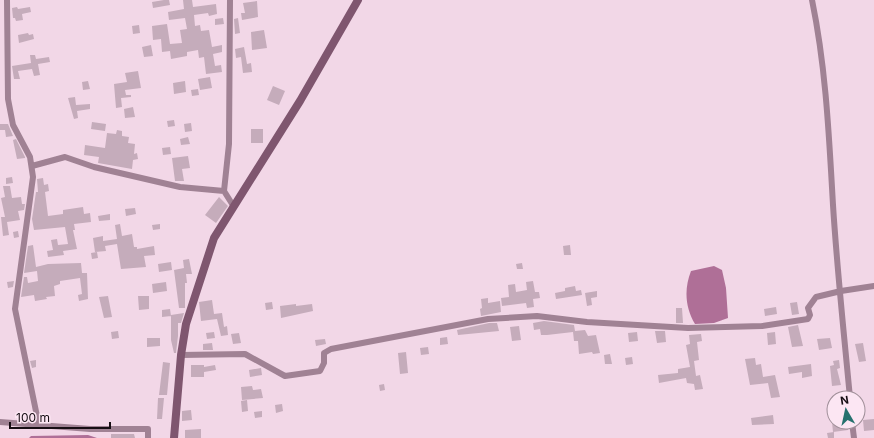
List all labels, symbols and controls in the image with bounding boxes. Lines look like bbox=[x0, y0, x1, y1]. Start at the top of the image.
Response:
north arrow bbox=[826, 390, 866, 430]
text: N bbox=[839, 393, 850, 408]
scale bar bbox=[10, 404, 110, 430]
text: 100 m bbox=[16, 410, 50, 425]

